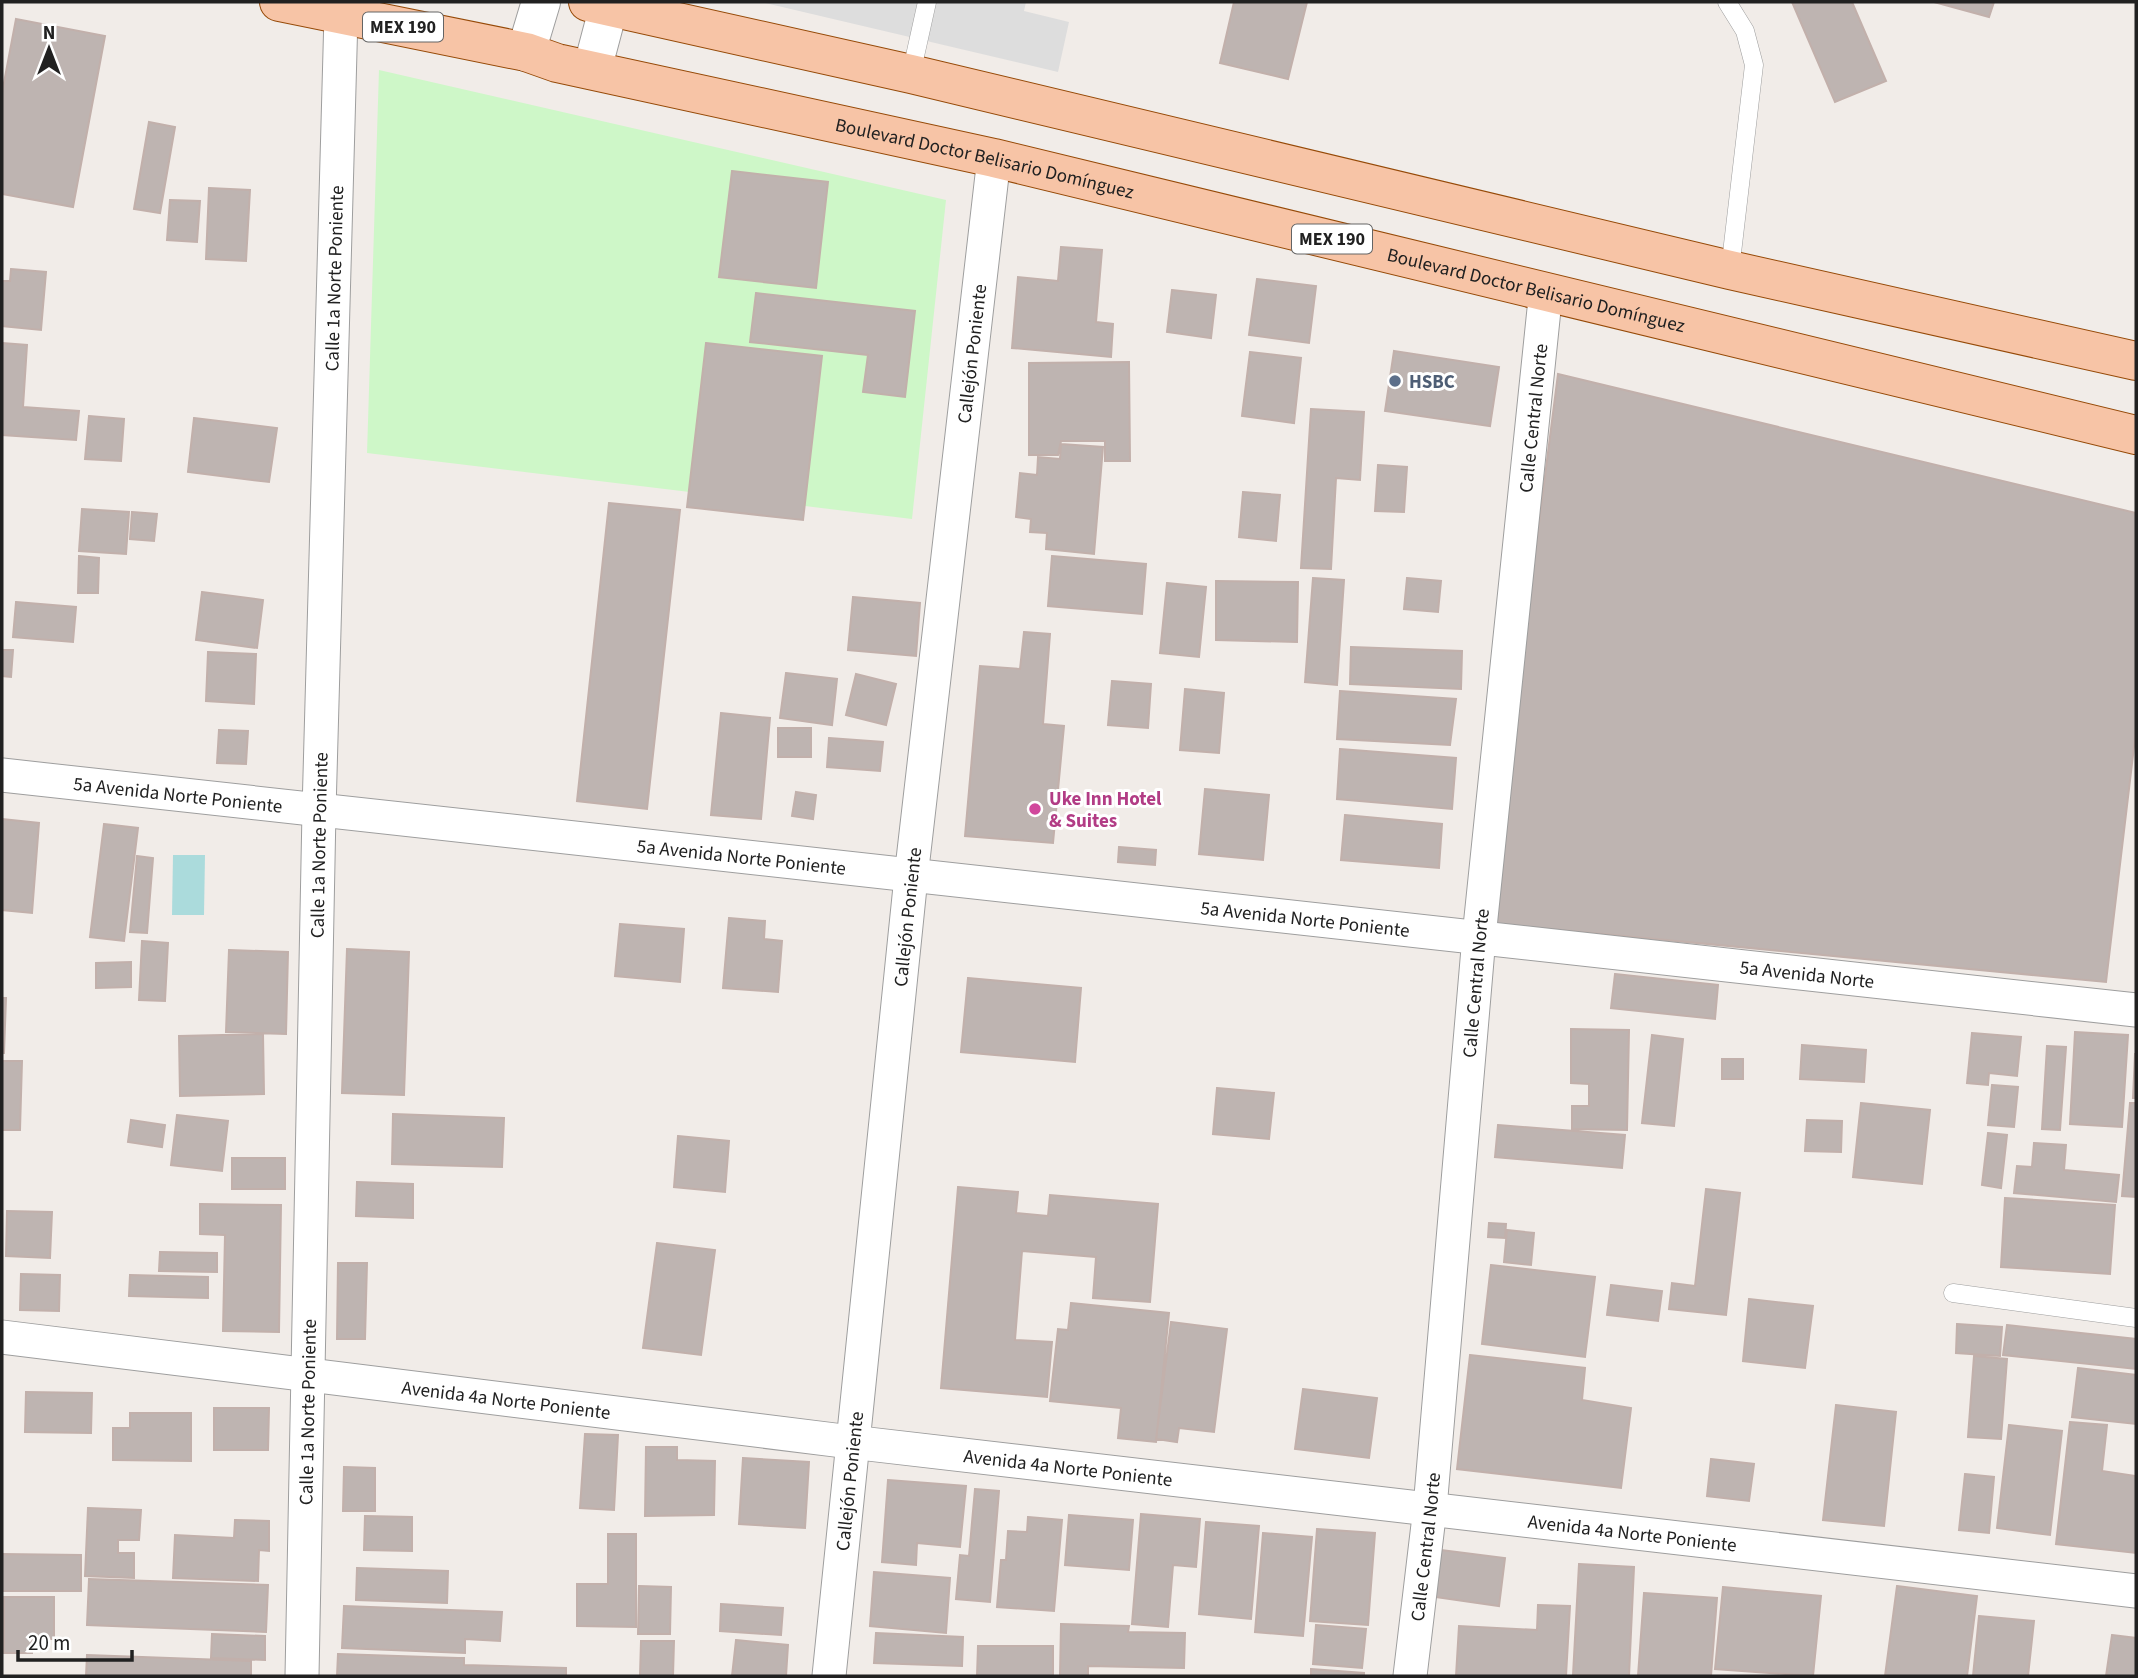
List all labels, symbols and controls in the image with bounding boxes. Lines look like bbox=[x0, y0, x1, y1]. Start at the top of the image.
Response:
road number: MEX 190 bbox=[363, 12, 443, 42]
north arrow bbox=[14, 14, 84, 84]
text: N bbox=[43, 20, 55, 47]
street label: Boulevard Doctor Belisario Domínguez bbox=[832, 112, 1137, 206]
street label: Calle 1a Norte Poniente bbox=[319, 185, 351, 372]
road number: MEX 190 bbox=[1292, 225, 1372, 254]
street label: Boulevard Doctor Belisario Domínguez bbox=[1384, 242, 1688, 340]
street label: Callejón Poniente bbox=[951, 283, 994, 425]
street label: Calle Central Norte bbox=[1513, 342, 1555, 494]
place label: HSBC bbox=[1409, 369, 1455, 396]
marker: HSBC bbox=[1387, 373, 1403, 389]
street label: Calle 1a Norte Poniente bbox=[305, 752, 336, 938]
street label: 5a Avenida Norte Poniente bbox=[72, 771, 284, 821]
place label: Uke Inn Hotel & Suites bbox=[1049, 786, 1162, 835]
marker: Uke Inn Hotel & Suites bbox=[1027, 801, 1043, 817]
street label: 5a Avenida Norte Poniente bbox=[635, 833, 847, 883]
street label: Callejón Poniente bbox=[888, 846, 929, 988]
street label: 5a Avenida Norte Poniente bbox=[1199, 895, 1411, 945]
street label: Calle Central Norte bbox=[1457, 907, 1497, 1059]
street label: 5a Avenida Norte bbox=[1738, 954, 1876, 996]
street label: Calle 1a Norte Poniente bbox=[293, 1319, 324, 1505]
street label: Avenida 4a Norte Poniente bbox=[400, 1375, 612, 1427]
street label: Callejón Poniente bbox=[830, 1410, 871, 1552]
street label: Avenida 4a Norte Poniente bbox=[962, 1443, 1174, 1494]
street label: Calle Central Norte bbox=[1405, 1471, 1448, 1623]
street label: Avenida 4a Norte Poniente bbox=[1526, 1509, 1738, 1560]
scale bar bbox=[18, 1618, 131, 1662]
text: 20 m bbox=[28, 1628, 70, 1658]

